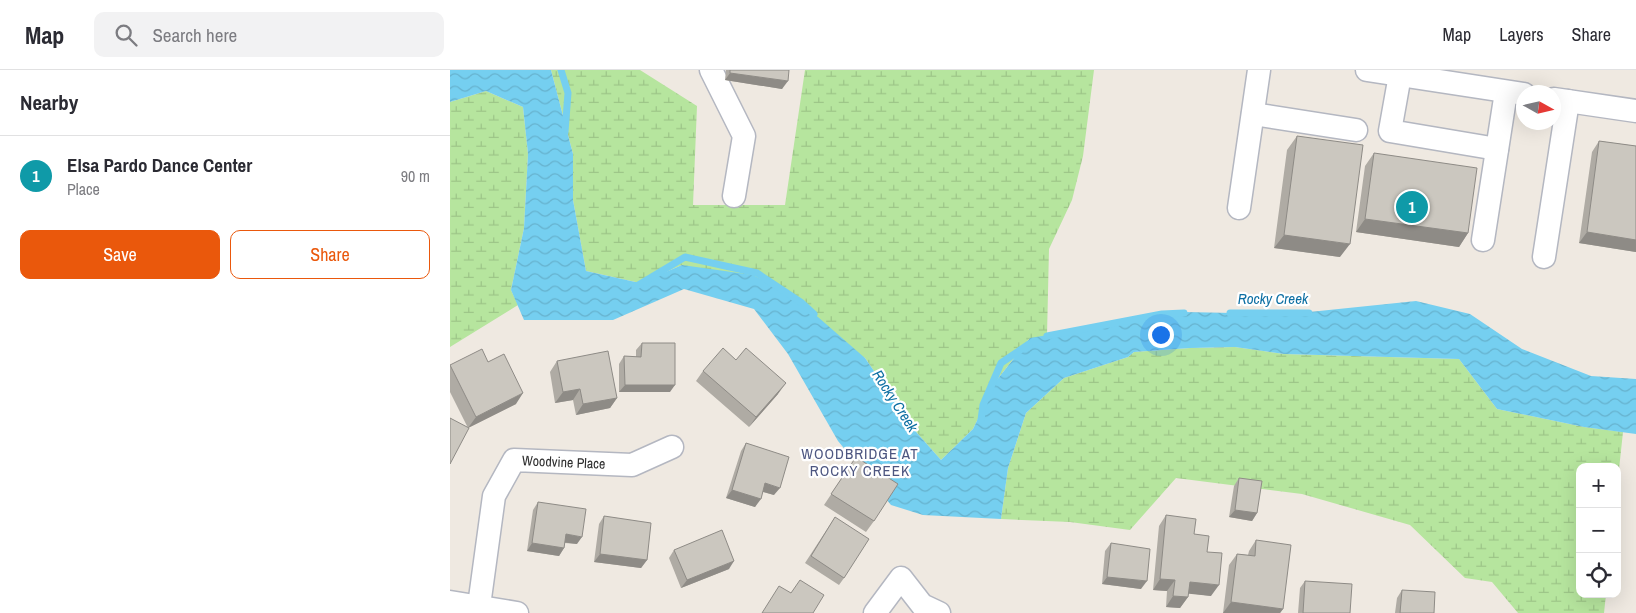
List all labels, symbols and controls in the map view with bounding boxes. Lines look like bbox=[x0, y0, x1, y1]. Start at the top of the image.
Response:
search box bbox=[94, 12, 444, 57]
text: Map bbox=[25, 19, 64, 51]
icon: search bbox=[112, 21, 140, 49]
text: Search here bbox=[152, 22, 237, 48]
text: Map bbox=[1443, 22, 1471, 47]
text: Layers bbox=[1499, 22, 1544, 47]
text: Share bbox=[1572, 22, 1611, 47]
north arrow bbox=[1516, 85, 1561, 130]
text: Nearby bbox=[20, 88, 78, 117]
text: Elsa Pardo Dance Center bbox=[67, 152, 252, 178]
text: 1 bbox=[32, 165, 40, 187]
text: 90 m bbox=[401, 165, 430, 187]
text: Place bbox=[67, 178, 100, 200]
pin: 1 bbox=[1396, 188, 1428, 226]
button: Save bbox=[20, 230, 220, 279]
button: Share bbox=[230, 230, 430, 279]
water label: Rocky Creek bbox=[1238, 288, 1309, 309]
your location bbox=[1148, 322, 1174, 348]
water label: Rocky Creek bbox=[867, 365, 924, 437]
district label: WOODBRIDGE AT ROCKY CREEK bbox=[801, 443, 919, 481]
street label: Woodvine Place bbox=[522, 451, 606, 473]
map controls bbox=[1576, 463, 1621, 598]
button: + bbox=[1576, 463, 1621, 508]
button: − bbox=[1576, 508, 1621, 553]
button: locate bbox=[1576, 553, 1621, 598]

